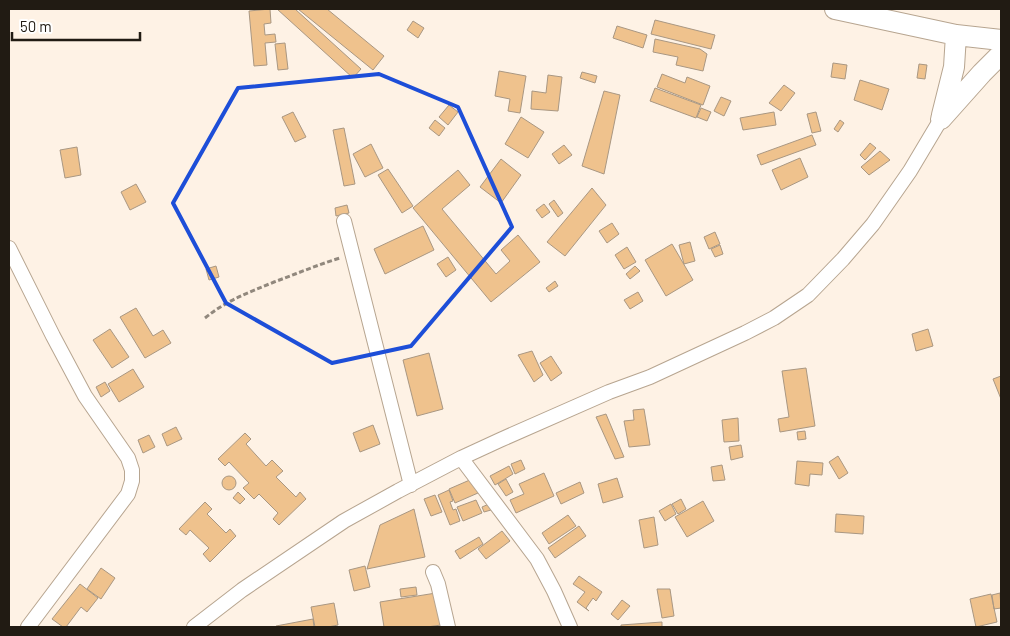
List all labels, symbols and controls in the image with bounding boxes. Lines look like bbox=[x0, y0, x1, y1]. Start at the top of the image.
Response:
scale bar bbox=[12, 10, 140, 42]
text: 50 m bbox=[20, 17, 52, 35]

